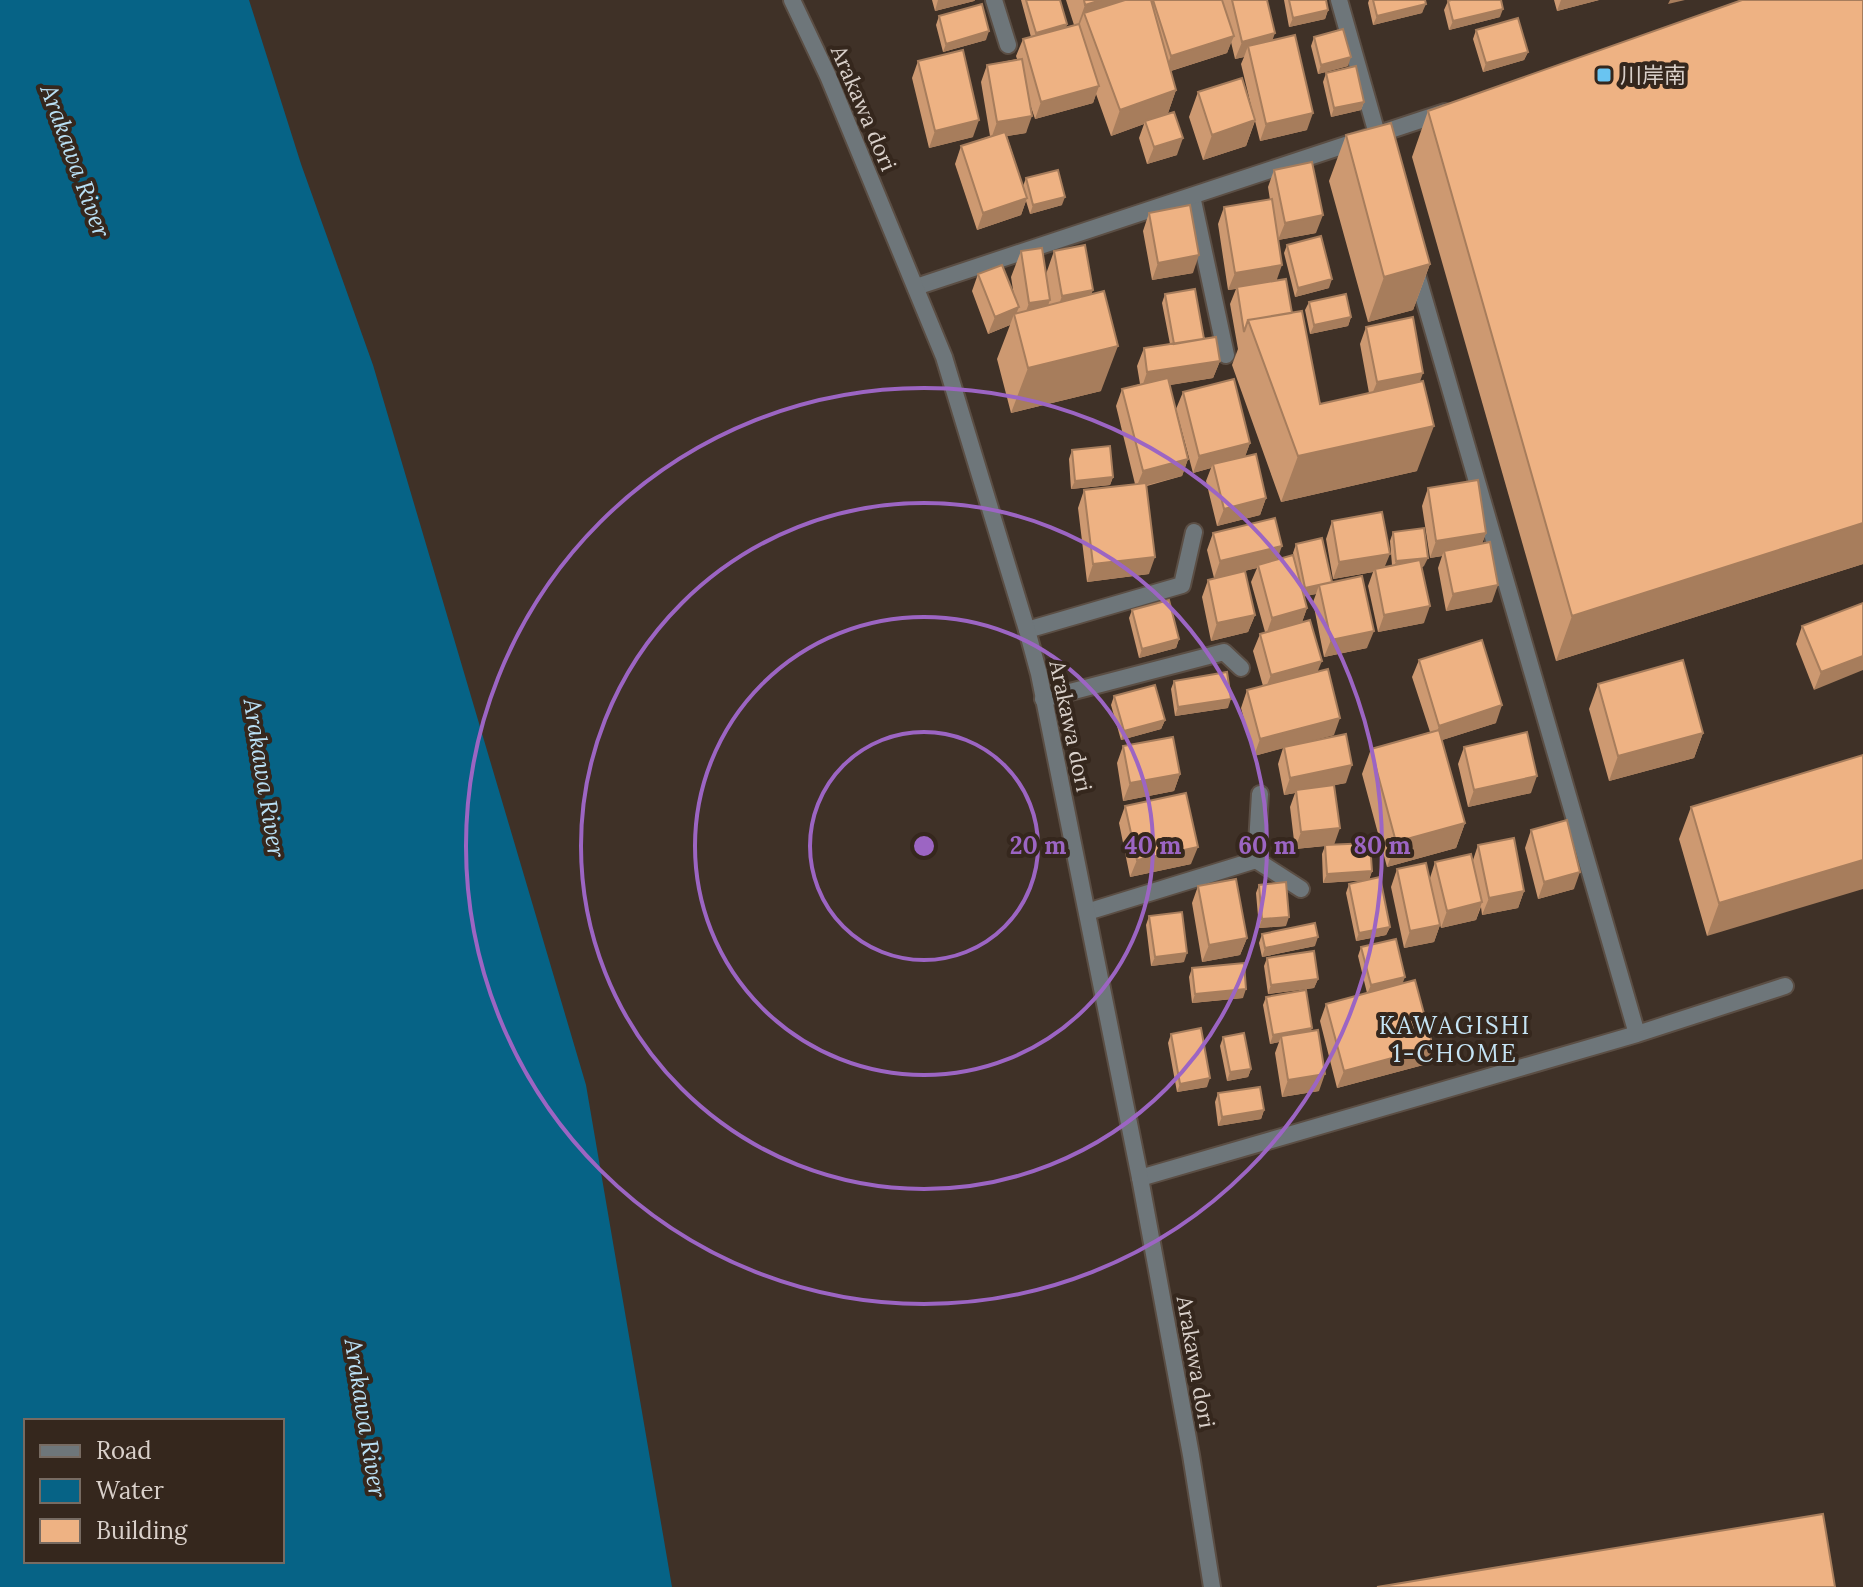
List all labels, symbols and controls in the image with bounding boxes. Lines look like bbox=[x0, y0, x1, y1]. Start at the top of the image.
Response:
street label: Arakawa dori bbox=[825, 40, 903, 175]
place label: 川岸南 bbox=[1620, 61, 1686, 89]
marker: 川岸南 bbox=[1595, 66, 1613, 84]
water label: Arakawa River bbox=[33, 79, 118, 242]
street label: Arakawa dori bbox=[1043, 657, 1099, 794]
water label: Arakawa River bbox=[236, 695, 292, 860]
text: 20 m bbox=[1010, 830, 1066, 861]
text: 40 m bbox=[1125, 830, 1181, 861]
text: 60 m bbox=[1238, 830, 1296, 861]
text: 80 m bbox=[1353, 830, 1411, 861]
centre of rings bbox=[910, 832, 938, 860]
district label: KAWAGISHI 1-CHOME bbox=[1379, 1010, 1531, 1069]
street label: Arakawa dori bbox=[1170, 1293, 1221, 1430]
water label: Arakawa River bbox=[337, 1335, 393, 1500]
legend bbox=[24, 1419, 284, 1563]
text: Road bbox=[96, 1435, 152, 1466]
text: Water bbox=[96, 1475, 164, 1506]
text: Building bbox=[96, 1515, 188, 1546]

